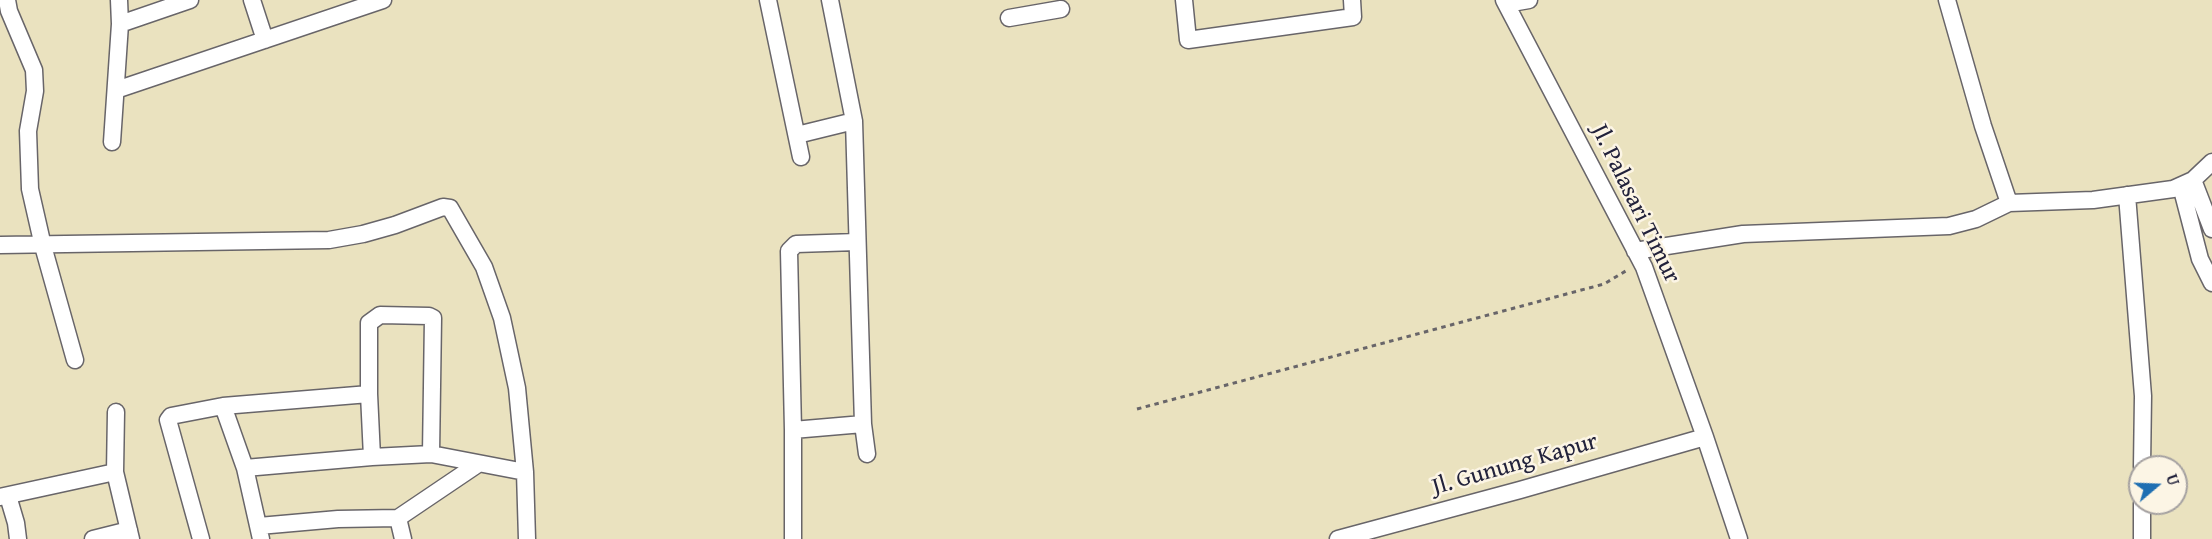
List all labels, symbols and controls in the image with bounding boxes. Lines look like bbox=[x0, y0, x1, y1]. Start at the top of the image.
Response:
street label: Jl. Palasari Timur bbox=[1584, 120, 1686, 288]
street label: Jl. Gunung Kapur bbox=[1429, 428, 1601, 502]
north arrow bbox=[2128, 455, 2188, 515]
text: U bbox=[2160, 471, 2186, 489]

